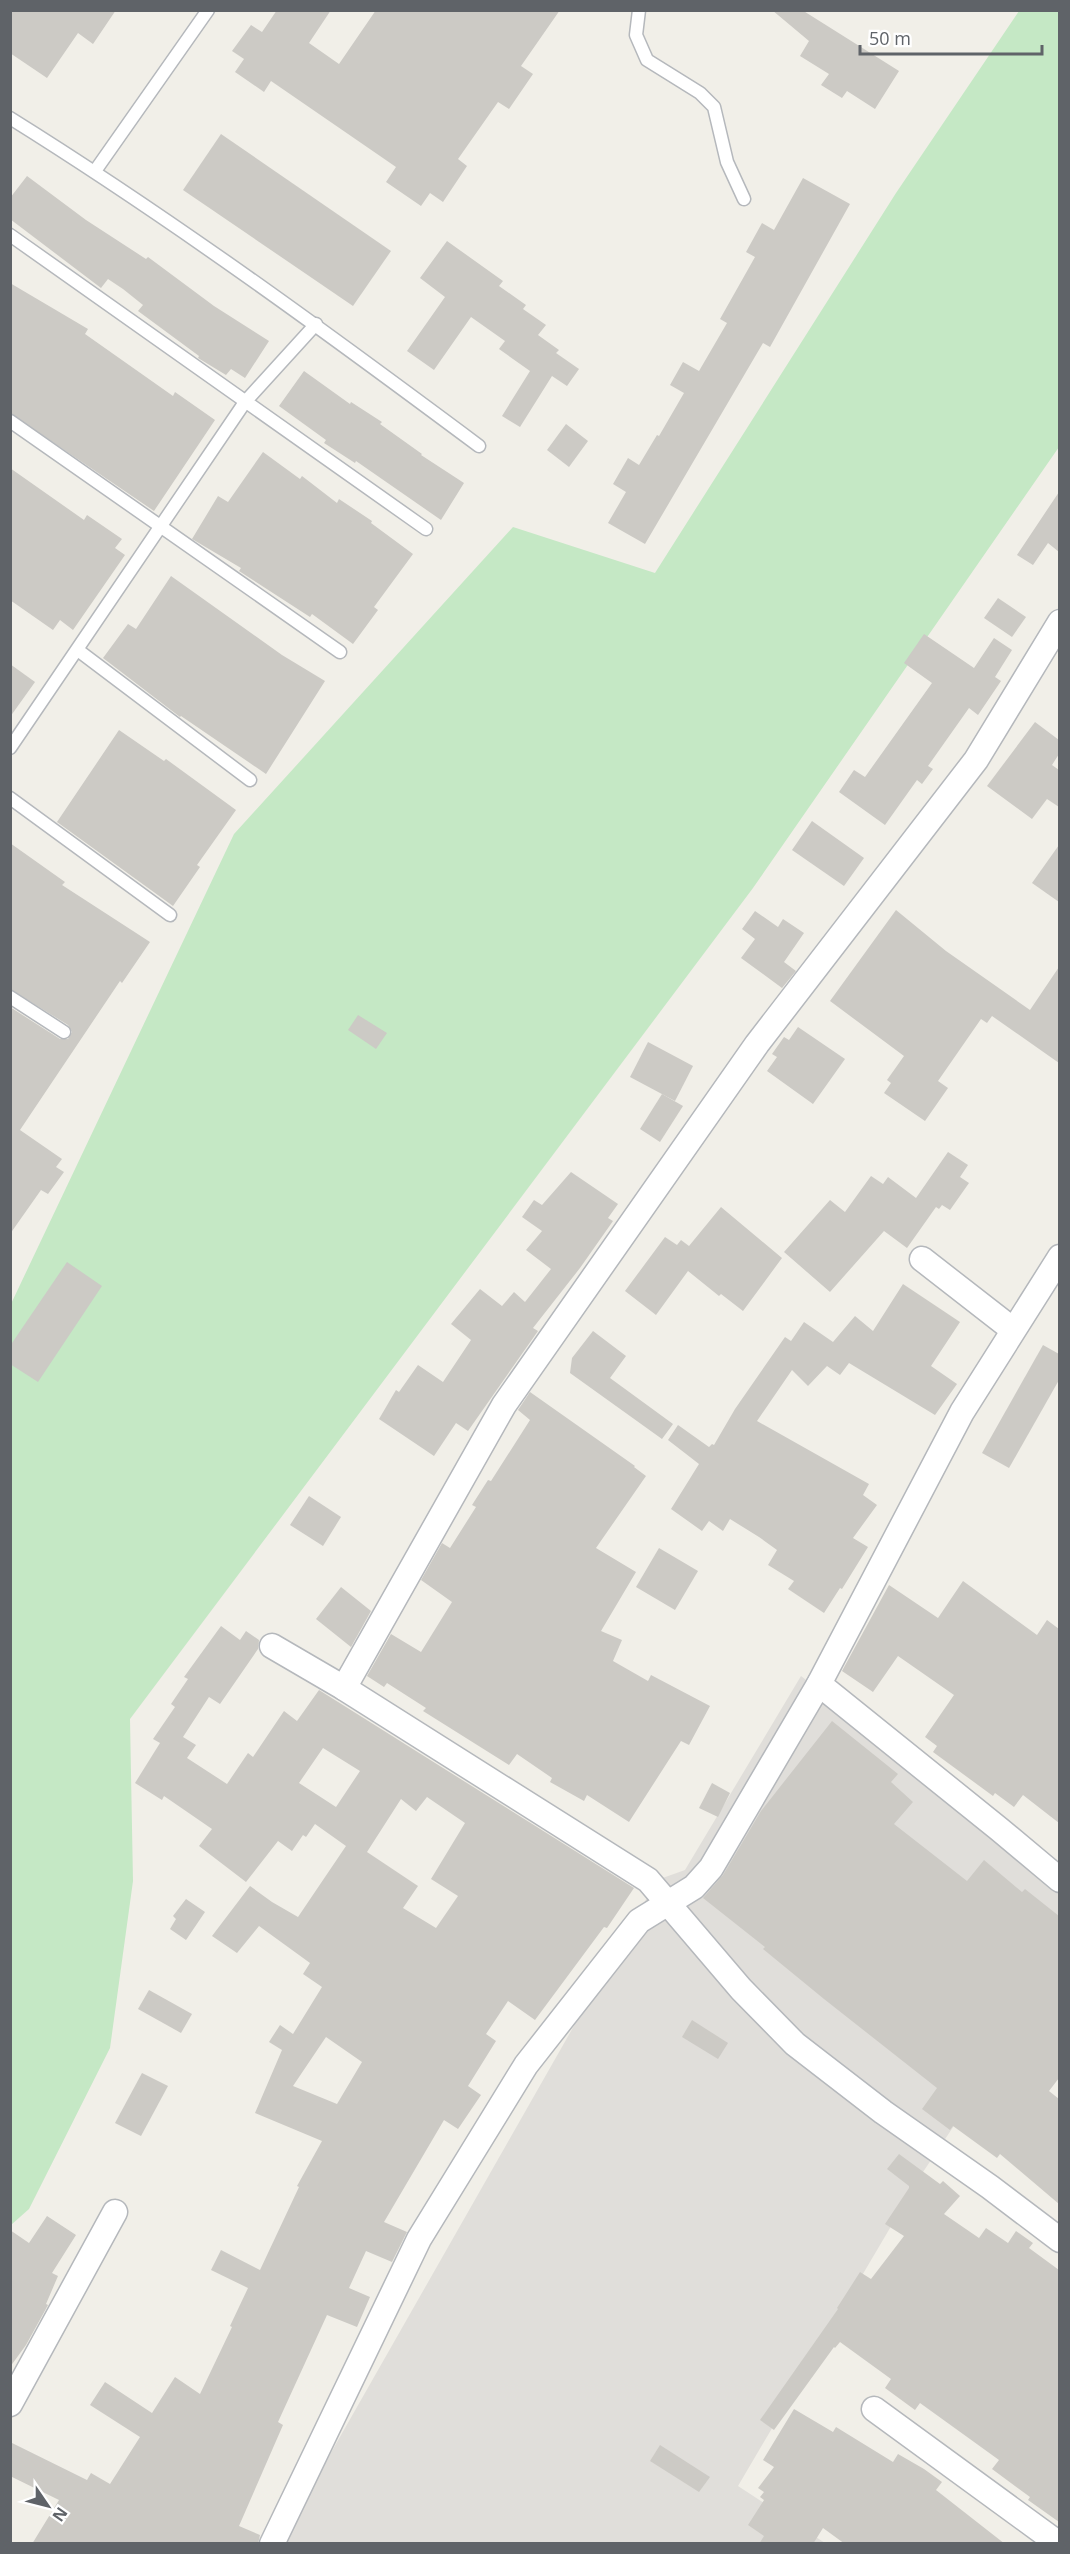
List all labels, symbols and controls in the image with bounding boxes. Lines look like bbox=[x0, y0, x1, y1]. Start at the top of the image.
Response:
scale bar bbox=[860, 18, 1042, 56]
text: 50 m bbox=[869, 26, 911, 50]
north arrow bbox=[18, 2476, 78, 2536]
text: N bbox=[48, 2503, 73, 2526]

